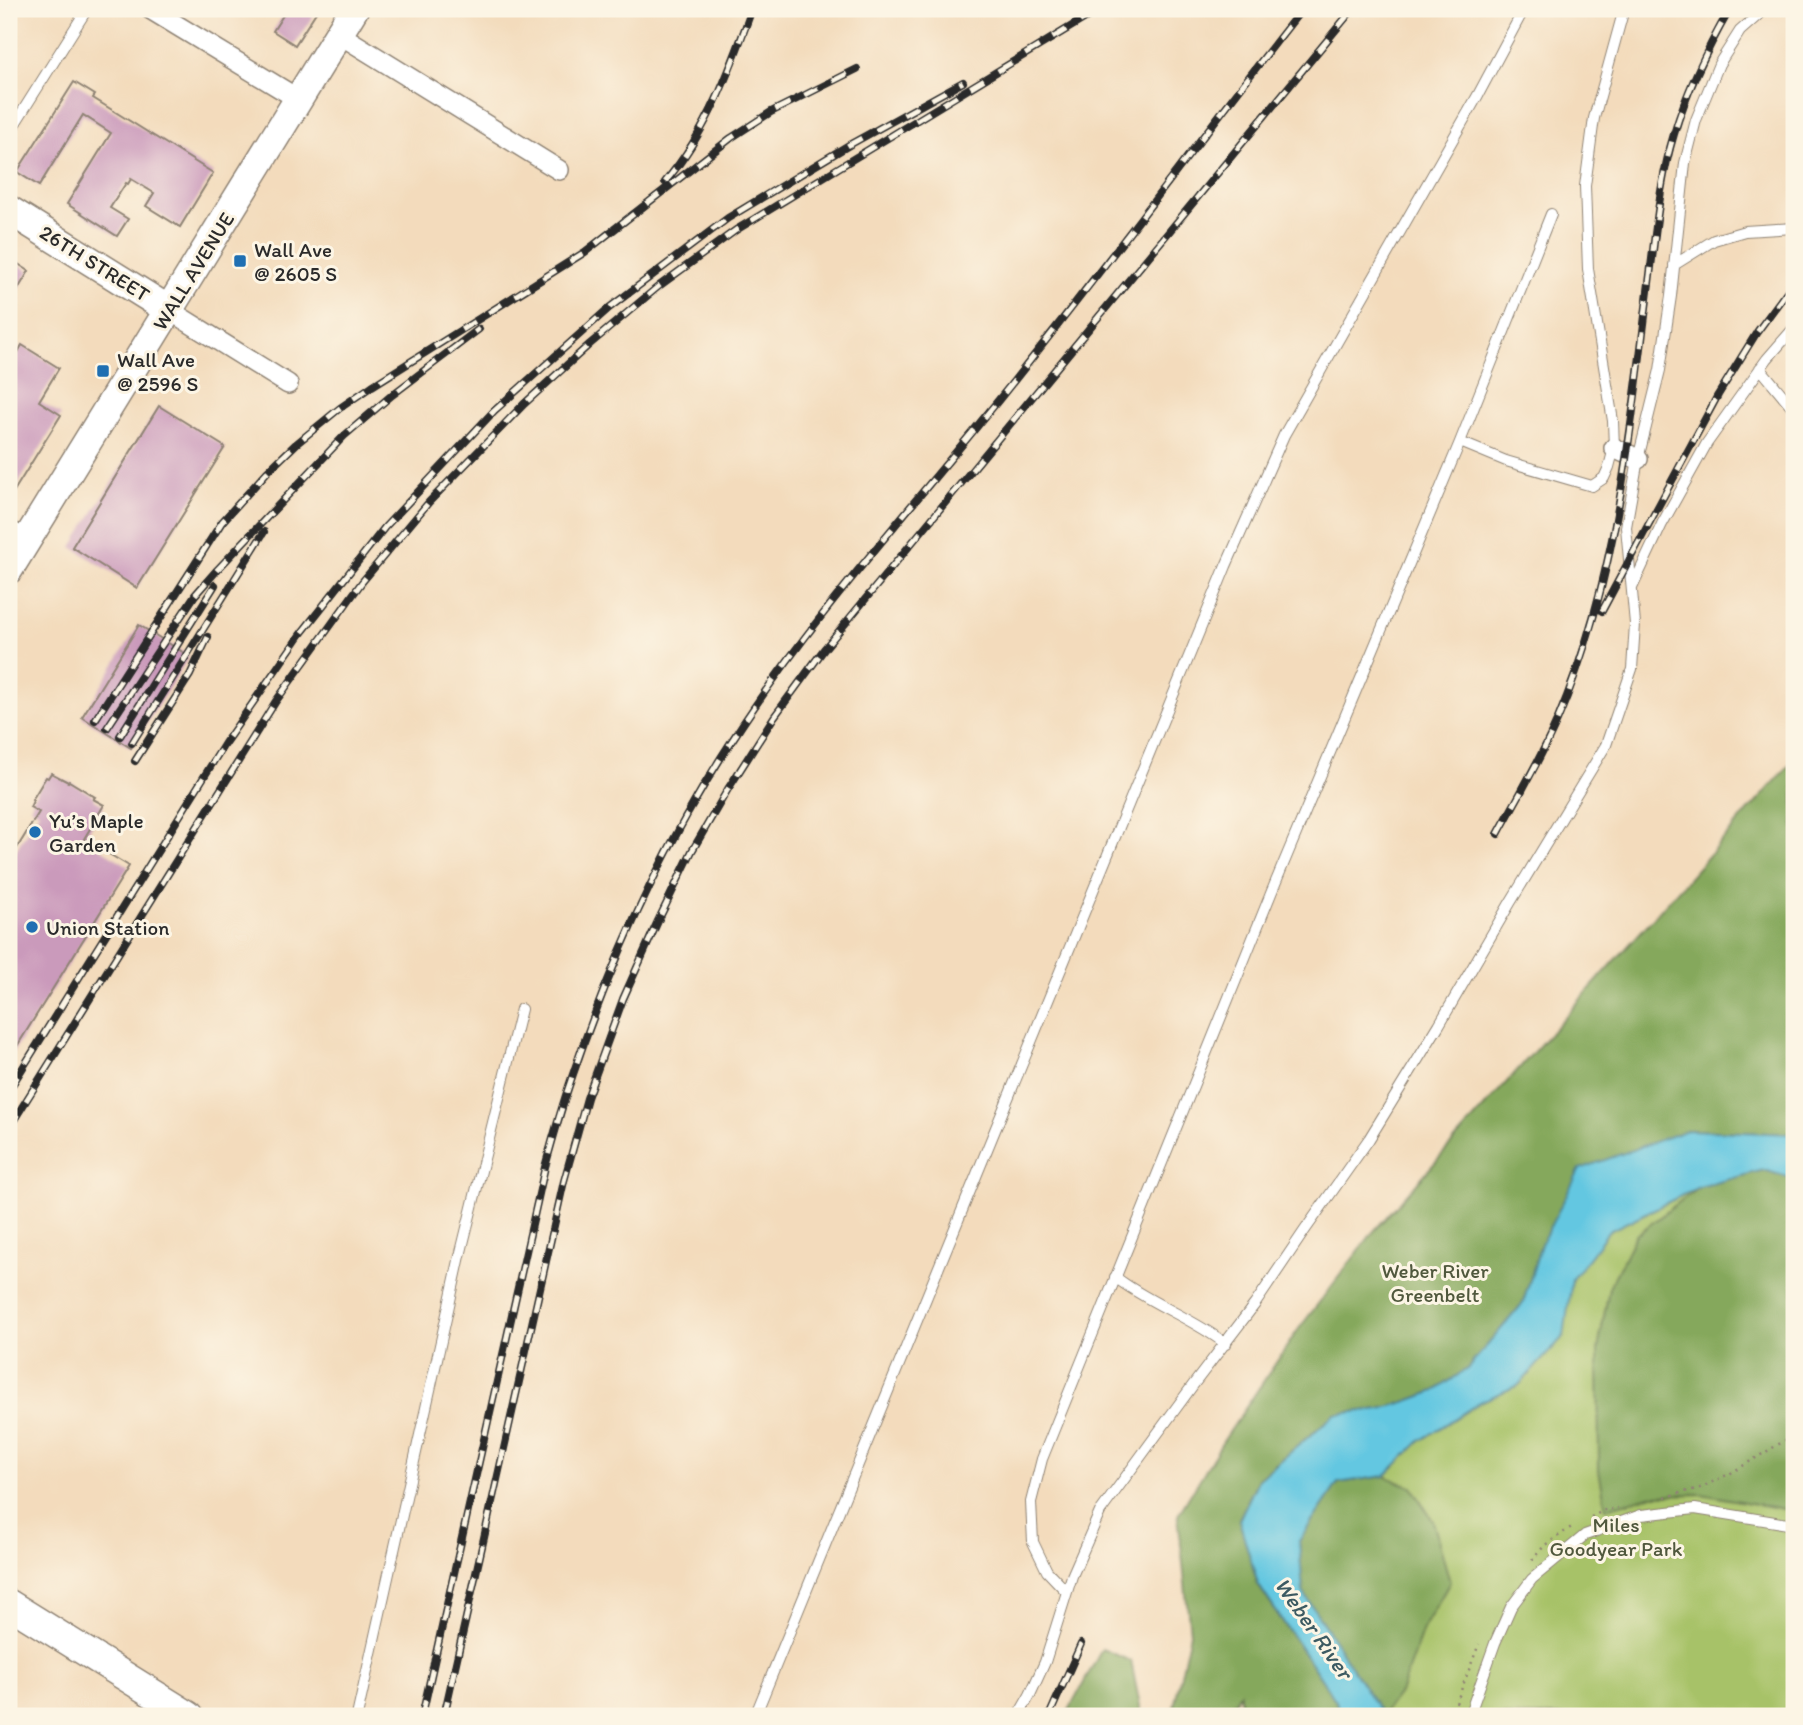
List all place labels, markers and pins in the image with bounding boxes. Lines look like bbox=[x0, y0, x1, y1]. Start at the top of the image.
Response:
place label: Wall Ave @ 2605 S bbox=[254, 237, 337, 286]
marker: Wall Ave @ 2605 S bbox=[232, 253, 248, 269]
place label: Wall Ave @ 2596 S bbox=[117, 347, 198, 396]
marker: Wall Ave @ 2596 S bbox=[95, 363, 111, 379]
place label: Yu’s Maple Garden bbox=[49, 808, 144, 857]
marker: Yu’s Maple Garden bbox=[27, 824, 43, 840]
place label: Union Station bbox=[46, 915, 169, 940]
marker: Union Station bbox=[24, 919, 40, 935]

